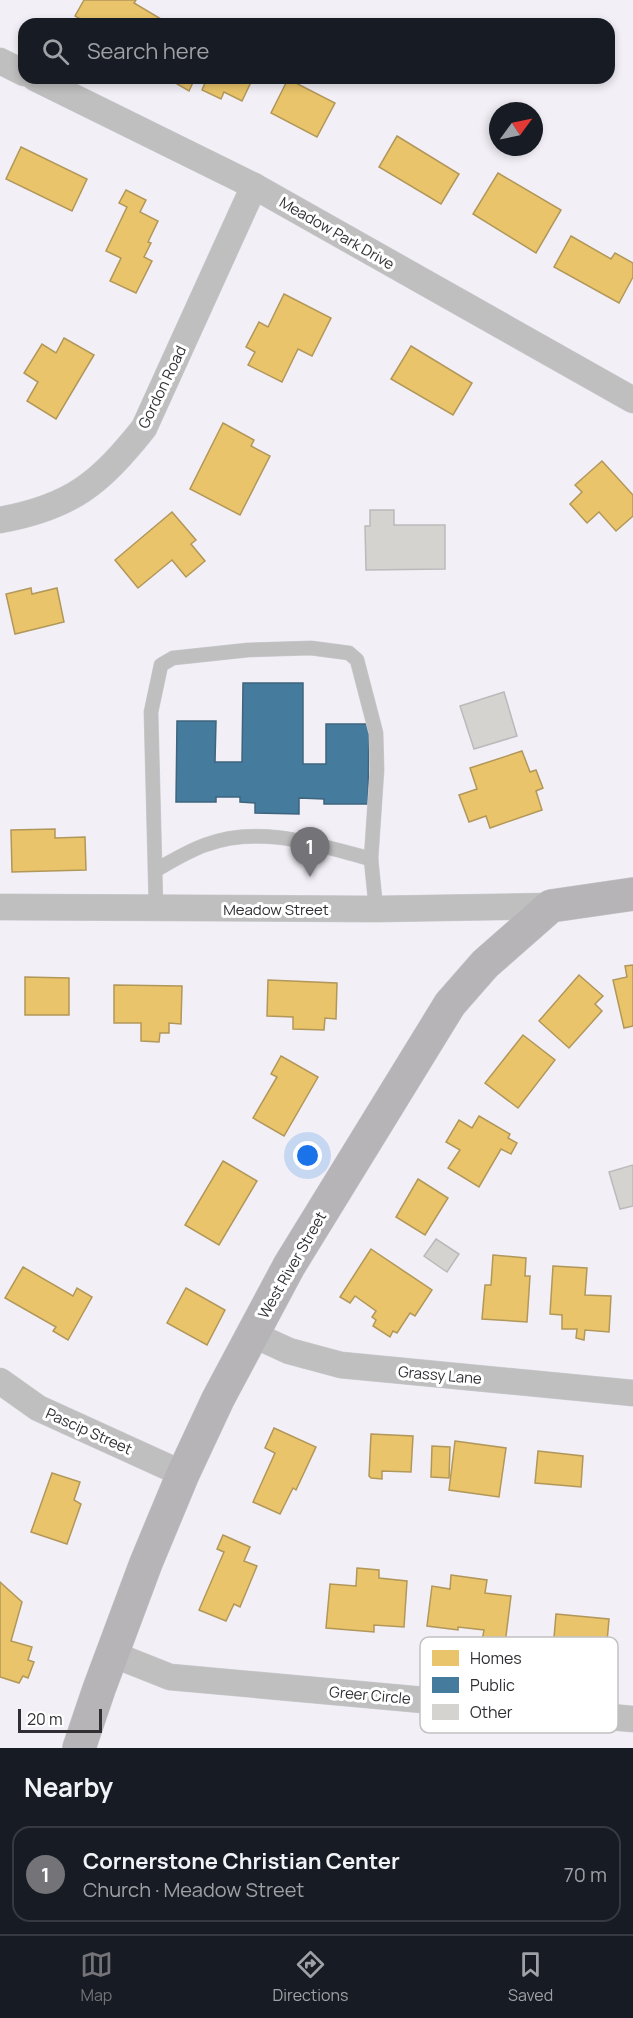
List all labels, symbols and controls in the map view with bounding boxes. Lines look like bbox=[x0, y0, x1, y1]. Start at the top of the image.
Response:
search box bbox=[18, 18, 615, 84]
icon: search bbox=[39, 35, 72, 68]
text: Search here bbox=[87, 36, 209, 66]
north arrow bbox=[489, 102, 543, 156]
street label: Meadow Park Drive bbox=[276, 192, 399, 275]
street label: Gordon Road bbox=[133, 342, 191, 432]
pin: 1 bbox=[290, 828, 330, 877]
street label: Meadow Street bbox=[223, 899, 329, 920]
your location bbox=[293, 1141, 322, 1170]
street label: West River Street bbox=[253, 1208, 331, 1322]
street label: Grassy Lane bbox=[397, 1361, 483, 1389]
street label: Pascip Street bbox=[43, 1403, 135, 1459]
legend bbox=[420, 1637, 618, 1733]
text: Homes bbox=[470, 1647, 522, 1669]
text: Public bbox=[470, 1674, 515, 1696]
street label: Greer Circle bbox=[328, 1681, 412, 1709]
text: Other bbox=[470, 1701, 513, 1723]
scale bar bbox=[18, 1706, 102, 1734]
text: 20 m bbox=[27, 1708, 63, 1730]
text: Nearby bbox=[24, 1769, 113, 1805]
text: Cornerstone Christian Center bbox=[83, 1846, 400, 1876]
text: 1 bbox=[41, 1861, 50, 1888]
text: 70 m bbox=[564, 1861, 607, 1888]
text: Church · Meadow Street bbox=[83, 1876, 304, 1903]
tab: Map bbox=[80, 1948, 113, 2006]
tab: Directions bbox=[273, 1948, 348, 2006]
tab: Saved bbox=[508, 1948, 553, 2006]

